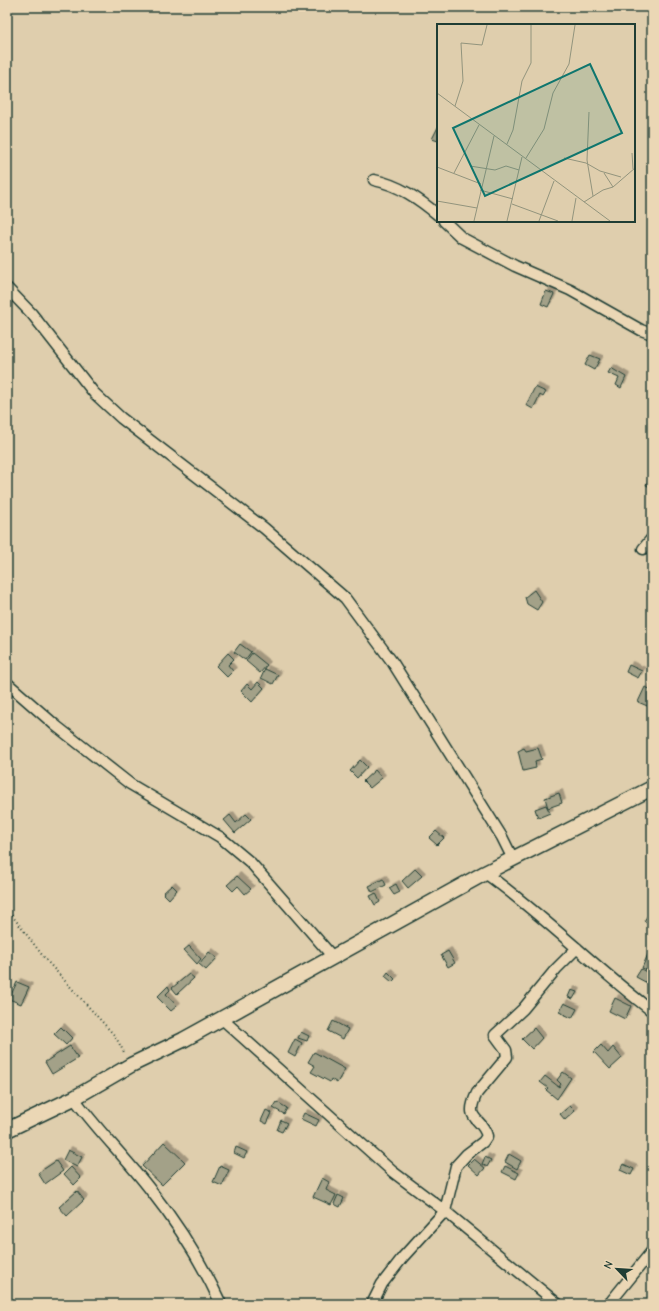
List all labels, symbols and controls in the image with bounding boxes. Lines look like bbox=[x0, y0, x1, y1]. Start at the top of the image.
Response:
inset map bbox=[437, 24, 635, 222]
north arrow bbox=[597, 1249, 637, 1289]
text: N bbox=[601, 1259, 616, 1271]

